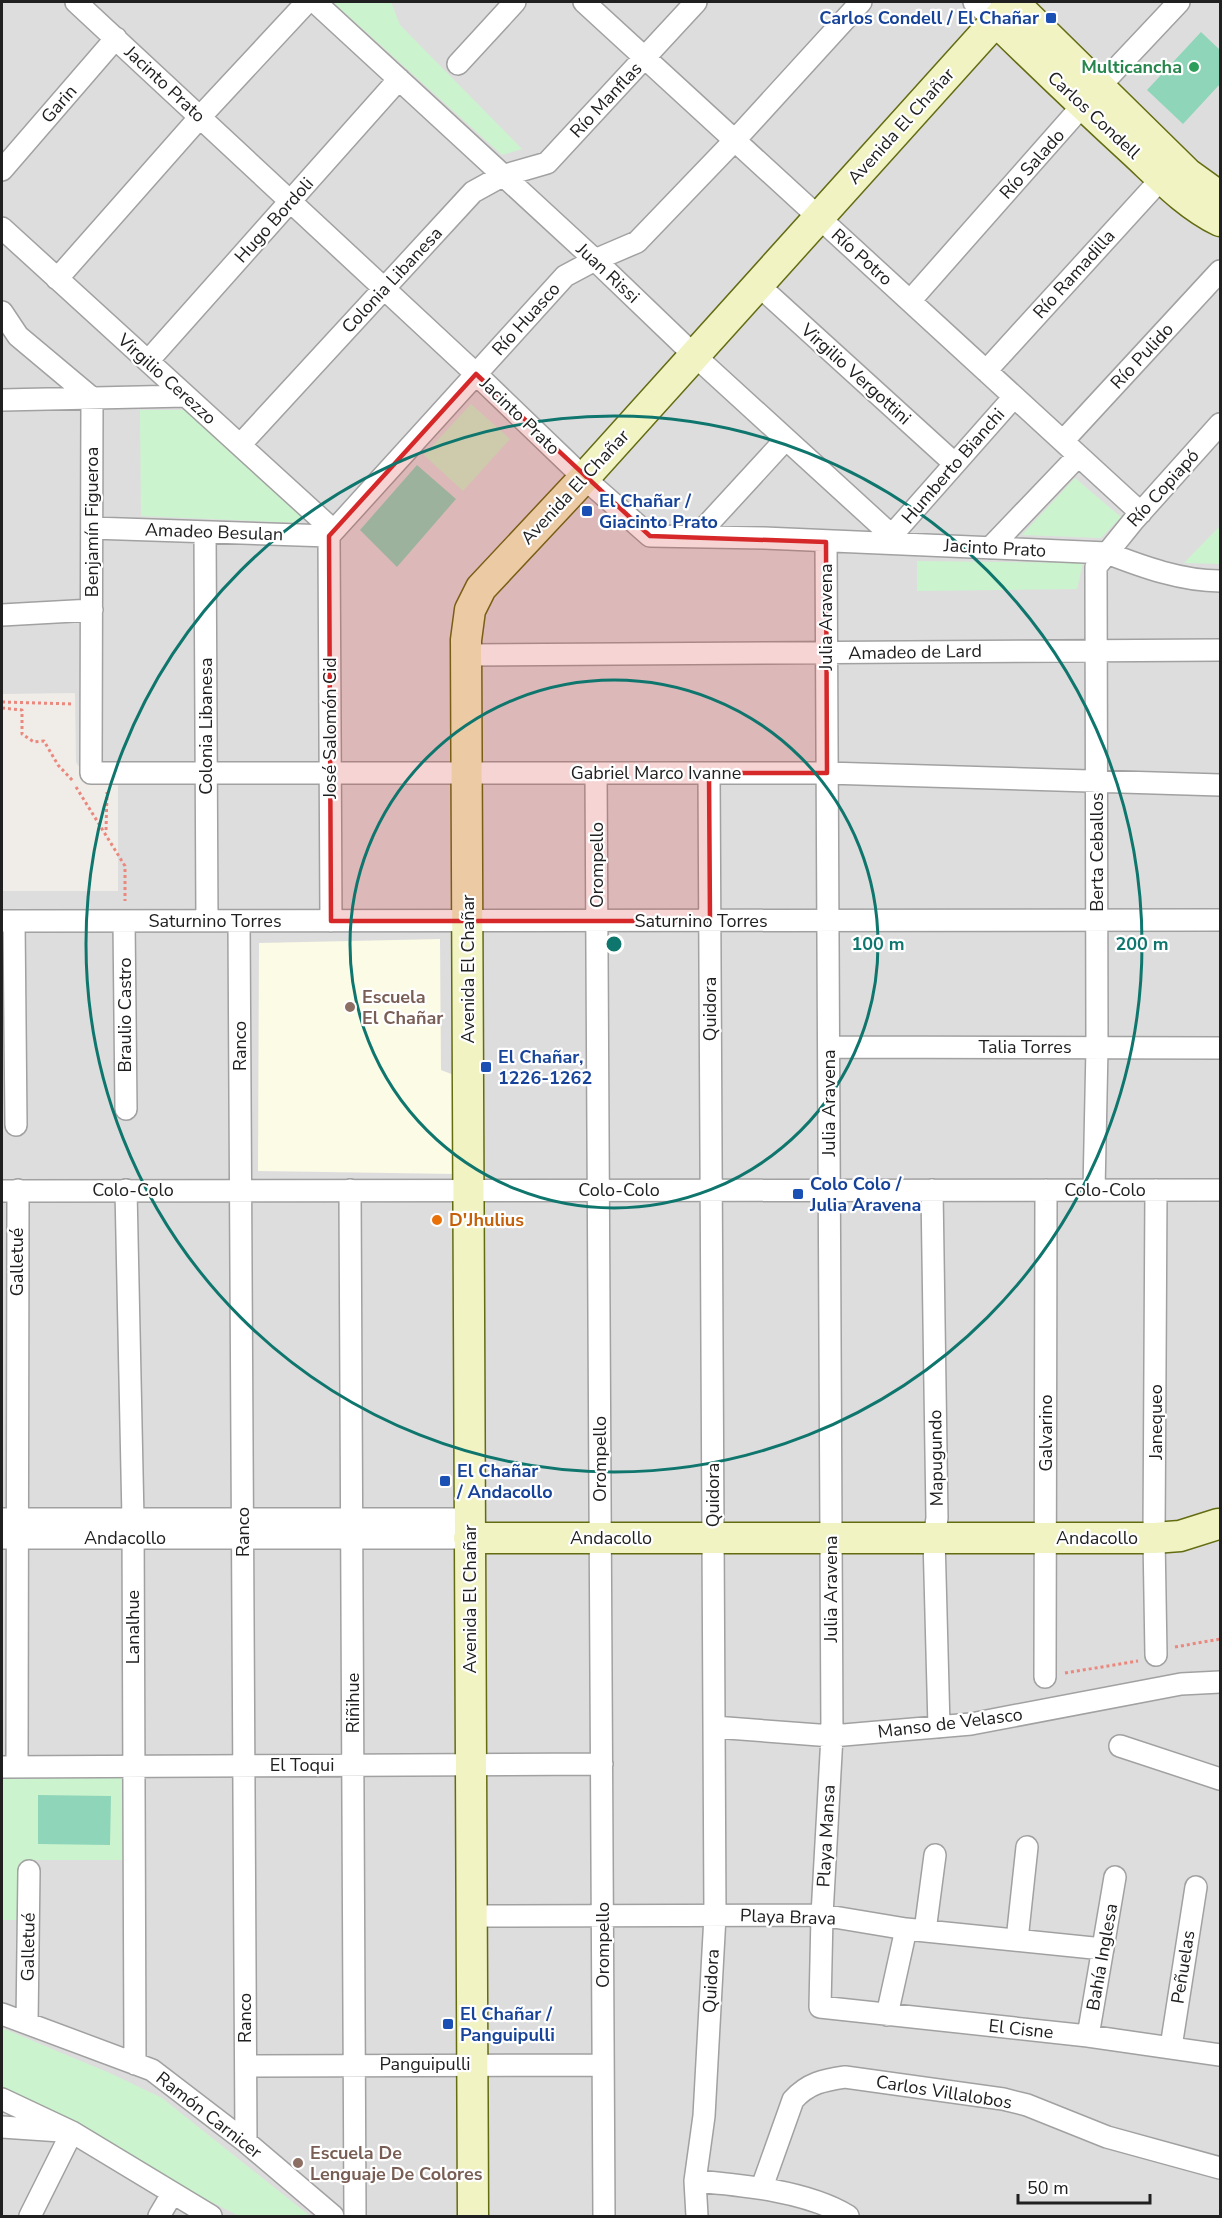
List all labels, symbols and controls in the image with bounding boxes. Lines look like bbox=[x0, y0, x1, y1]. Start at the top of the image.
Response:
place label: Carlos Condell / El Chañar bbox=[819, 6, 1039, 30]
marker: Carlos Condell / El Chañar bbox=[1044, 11, 1058, 25]
street label: Jacinto Prato bbox=[119, 40, 211, 128]
place label: Multicancha bbox=[1081, 55, 1182, 79]
street label: Río Manflas bbox=[565, 57, 647, 143]
marker: Multicancha bbox=[1187, 60, 1201, 74]
street label: Avenida El Chañar bbox=[842, 62, 960, 189]
street label: Carlos Condell bbox=[1042, 66, 1146, 165]
street label: Garin bbox=[36, 80, 82, 128]
street label: Río Salado bbox=[994, 124, 1070, 204]
street label: Hugo Bordoli bbox=[229, 172, 319, 268]
street label: Colonia Libanesa bbox=[336, 222, 448, 338]
street label: Río Potro bbox=[826, 223, 898, 291]
street label: Río Ramadilla bbox=[1028, 224, 1120, 324]
street label: Juan Rissi bbox=[571, 237, 645, 308]
street label: Río Huasco bbox=[487, 277, 565, 361]
street label: Virgilio Vergottini bbox=[795, 317, 916, 430]
street label: Río Pulido bbox=[1105, 318, 1179, 394]
street label: Virgilio Cerezzo bbox=[112, 328, 222, 430]
street label: Jacinto Prato bbox=[474, 371, 565, 460]
street label: Humberto Bianchi bbox=[896, 403, 1010, 529]
street label: Avenida El Chañar bbox=[515, 424, 635, 550]
street label: Río Copiapó bbox=[1122, 444, 1204, 532]
street label: Benjamín Figueroa bbox=[80, 447, 104, 597]
place label: El Chañar / Giacinto Prato bbox=[599, 489, 718, 534]
marker: El Chañar / Giacinto Prato bbox=[580, 504, 594, 518]
street label: Amadeo Besulan bbox=[144, 518, 284, 546]
street label: Jacinto Prato bbox=[942, 533, 1047, 563]
street label: Julia Aravena bbox=[814, 563, 838, 672]
street label: Amadeo de Lard bbox=[848, 639, 982, 665]
street label: Colonia Libanesa bbox=[194, 657, 218, 795]
street label: José Salomón Cid bbox=[318, 657, 342, 800]
street label: Gabriel Marco Ivanne bbox=[571, 761, 741, 785]
street label: Berta Ceballos bbox=[1085, 792, 1109, 912]
street label: Orompello bbox=[585, 822, 609, 908]
street label: Avenida El Chañar bbox=[456, 894, 480, 1043]
street label: Saturnino Torres bbox=[148, 909, 282, 933]
street label: Saturnino Torres bbox=[634, 909, 768, 933]
text: 100 m bbox=[851, 932, 905, 956]
text: 200 m bbox=[1115, 932, 1169, 956]
centre of rings bbox=[604, 934, 624, 954]
street label: Braulio Castro bbox=[113, 958, 137, 1072]
street label: Quidora bbox=[698, 977, 722, 1041]
place label: Escuela El Chañar bbox=[362, 985, 443, 1030]
marker: Escuela El Chañar bbox=[343, 1000, 357, 1014]
street label: Ranco bbox=[228, 1021, 252, 1071]
street label: Talia Torres bbox=[978, 1035, 1072, 1059]
place label: El Chañar, 1226-1262 bbox=[498, 1045, 592, 1090]
street label: Julia Aravena bbox=[817, 1049, 841, 1158]
marker: El Chañar, 1226-1262 bbox=[479, 1060, 493, 1074]
place label: Colo Colo / Julia Aravena bbox=[809, 1172, 921, 1217]
street label: Colo-Colo bbox=[92, 1178, 174, 1202]
street label: Colo-Colo bbox=[578, 1178, 660, 1202]
street label: Colo-Colo bbox=[1064, 1178, 1146, 1202]
marker: Colo Colo / Julia Aravena bbox=[791, 1187, 805, 1201]
place label: D'Jhulius bbox=[449, 1208, 524, 1232]
marker: D'Jhulius bbox=[430, 1213, 444, 1227]
street label: Galletué bbox=[5, 1228, 29, 1296]
street label: Janequeo bbox=[1144, 1384, 1168, 1461]
street label: Galvarino bbox=[1034, 1394, 1058, 1472]
street label: Mapugundo bbox=[923, 1409, 949, 1507]
street label: Orompello bbox=[588, 1416, 612, 1502]
place label: El Chañar / Andacollo bbox=[456, 1459, 553, 1504]
street label: Quidora bbox=[701, 1463, 725, 1527]
marker: El Chañar / Andacollo bbox=[438, 1474, 452, 1488]
street label: Ranco bbox=[231, 1507, 255, 1557]
street label: Avenida El Chañar bbox=[458, 1524, 482, 1673]
street label: Andacollo bbox=[84, 1526, 166, 1550]
street label: Andacollo bbox=[570, 1526, 652, 1550]
street label: Andacollo bbox=[1056, 1526, 1138, 1550]
street label: Julia Aravena bbox=[819, 1535, 843, 1644]
street label: Lanalhue bbox=[121, 1590, 145, 1664]
street label: Riñihue bbox=[341, 1673, 365, 1733]
street label: Manso de Velasco bbox=[876, 1702, 1024, 1744]
street label: El Toqui bbox=[270, 1753, 334, 1777]
street label: Playa Mansa bbox=[811, 1784, 841, 1888]
street label: Bahía Inglesa bbox=[1081, 1901, 1123, 2013]
street label: Orompello bbox=[591, 1902, 615, 1988]
street label: Playa Brava bbox=[740, 1903, 836, 1931]
street label: Galletué bbox=[15, 1912, 41, 1982]
street label: Peñuelas bbox=[1165, 1929, 1201, 2005]
street label: Quidora bbox=[697, 1948, 725, 2014]
street label: Ranco bbox=[233, 1993, 257, 2043]
place label: El Chañar / Panguipulli bbox=[460, 2002, 555, 2047]
street label: El Cisne bbox=[987, 2014, 1055, 2044]
marker: El Chañar / Panguipulli bbox=[441, 2017, 455, 2031]
street label: Panguipulli bbox=[380, 2052, 470, 2076]
street label: Ramón Carnicer bbox=[151, 2066, 267, 2164]
street label: Carlos Villalobos bbox=[874, 2069, 1014, 2115]
place label: Escuela De Lenguaje De Colores bbox=[310, 2141, 483, 2186]
marker: Escuela De Lenguaje De Colores bbox=[291, 2156, 305, 2170]
scale bar bbox=[1018, 2167, 1150, 2205]
text: 50 m bbox=[1027, 2176, 1069, 2200]

